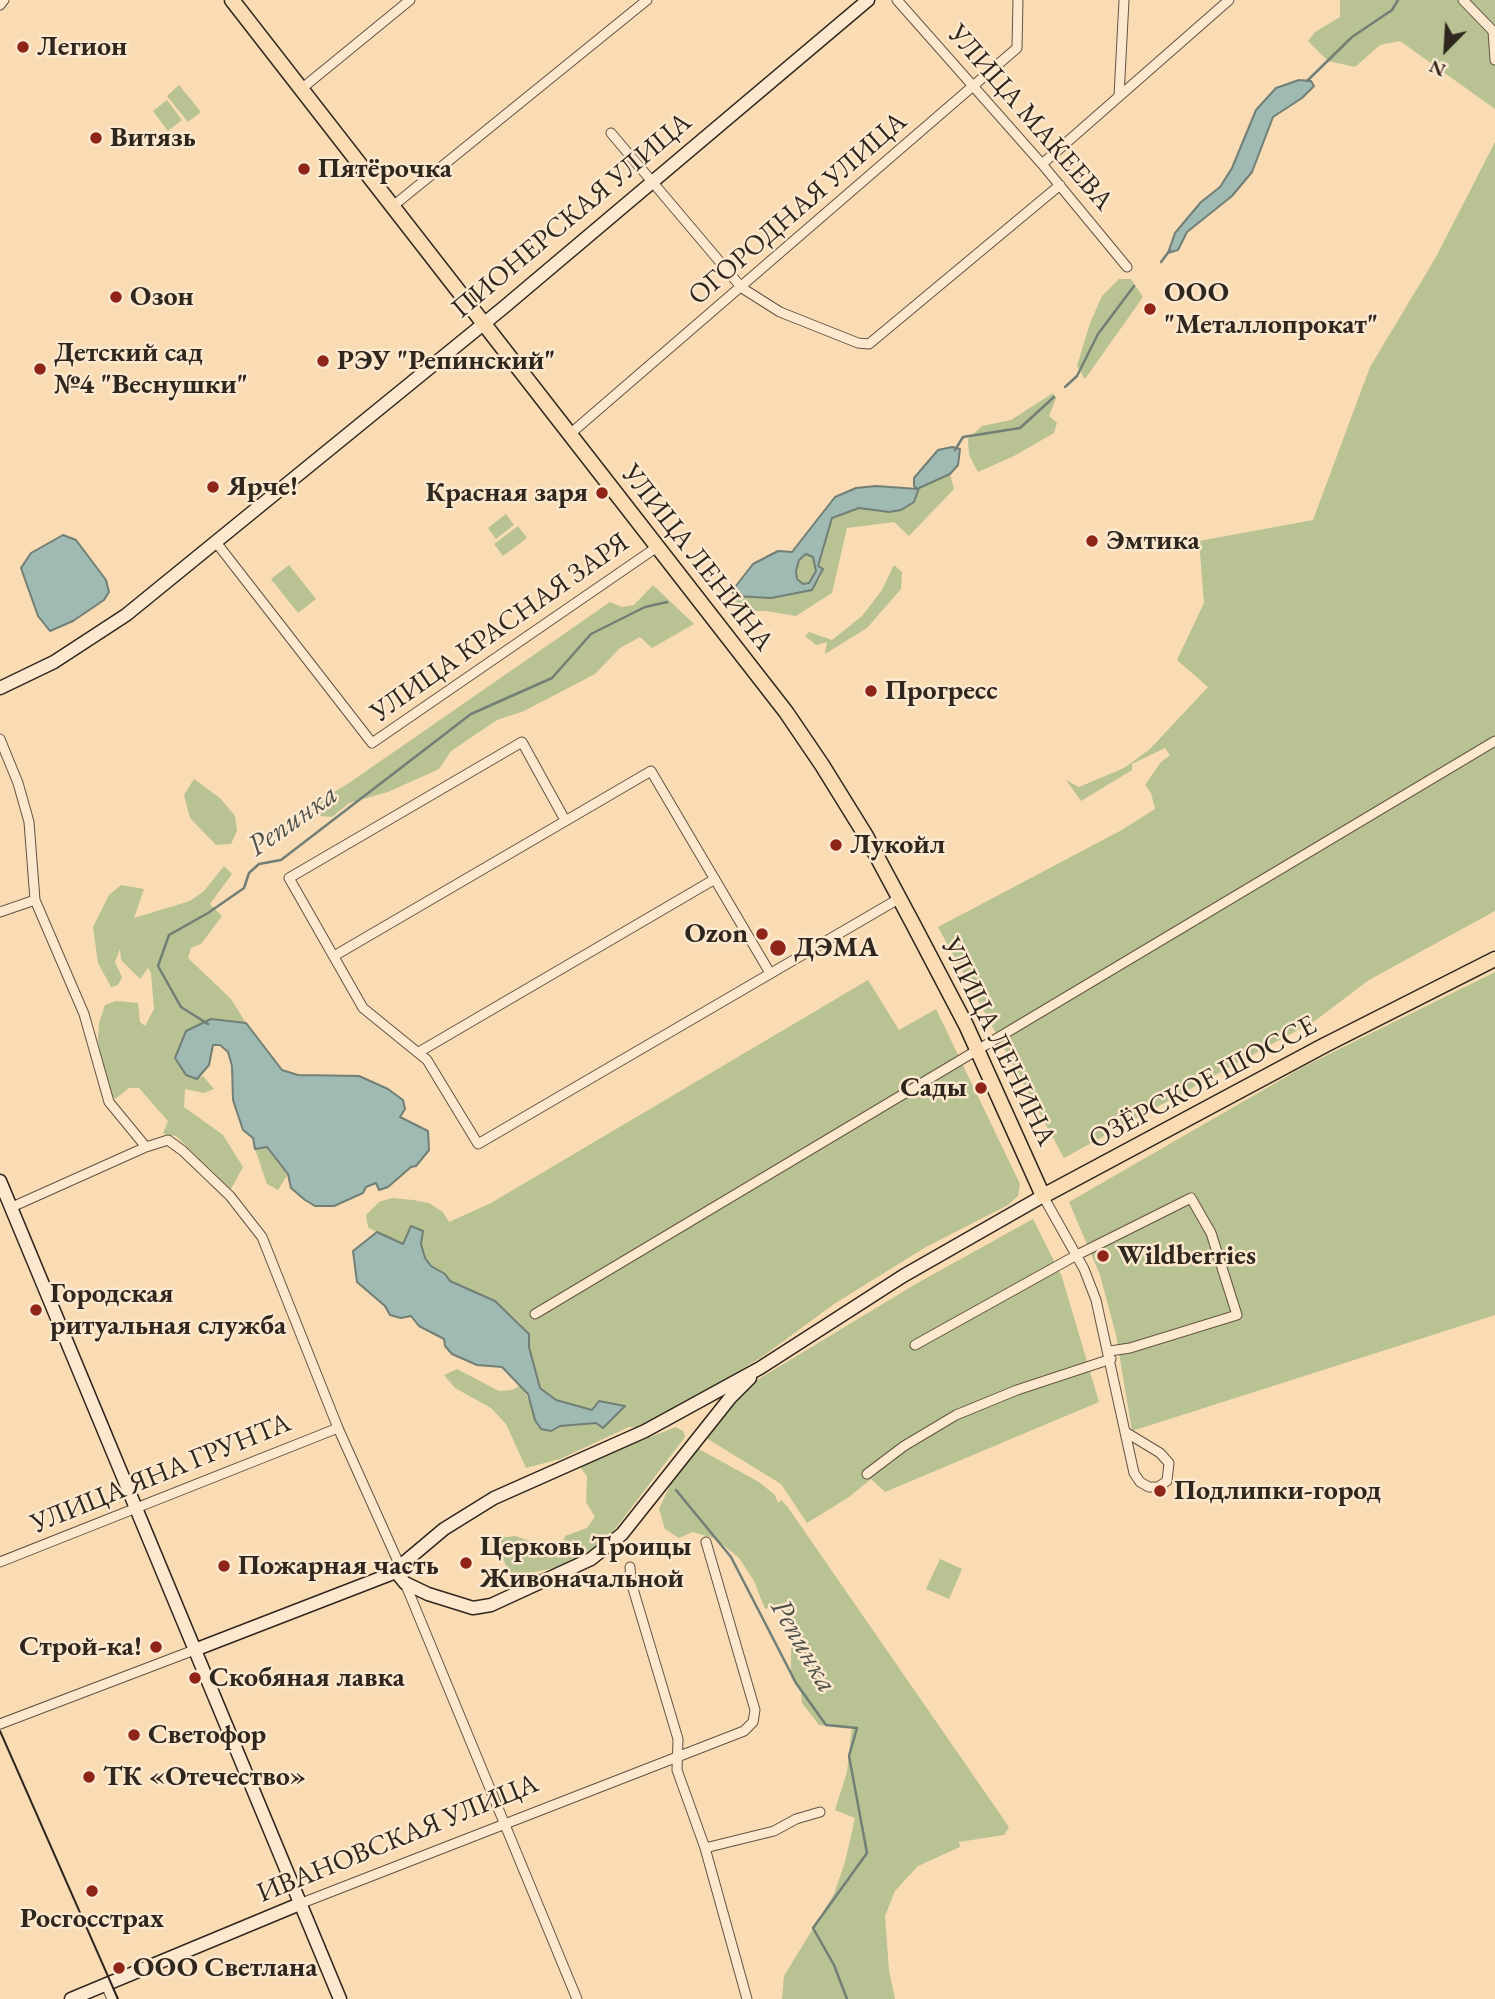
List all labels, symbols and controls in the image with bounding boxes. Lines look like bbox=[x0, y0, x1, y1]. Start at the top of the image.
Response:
north arrow bbox=[1411, 14, 1481, 84]
street label: УЛИЦА МАКЕЕВА bbox=[940, 18, 1120, 218]
place label: Легион bbox=[37, 30, 127, 64]
marker: Легион bbox=[15, 39, 31, 55]
text: N bbox=[1425, 54, 1449, 83]
street label: ОГОРОДНАЯ УЛИЦА bbox=[682, 105, 914, 313]
street label: ПИОНЕРСКАЯ УЛИЦА bbox=[445, 106, 699, 326]
place label: Витязь bbox=[110, 121, 196, 155]
marker: Витязь bbox=[88, 130, 104, 146]
place label: Пятёрочка bbox=[318, 152, 452, 186]
marker: Пятёрочка bbox=[296, 161, 312, 177]
place label: ООО "Металлопрокат" bbox=[1164, 276, 1378, 342]
place label: Озон bbox=[130, 280, 194, 314]
marker: Озон bbox=[108, 289, 124, 305]
marker: ООО "Металлопрокат" bbox=[1142, 301, 1158, 317]
place label: Детский сад №4 "Веснушки" bbox=[54, 336, 248, 402]
place label: РЭУ "Репинский" bbox=[337, 344, 555, 378]
marker: РЭУ "Репинский" bbox=[315, 353, 331, 369]
marker: Детский сад №4 "Веснушки" bbox=[32, 361, 48, 377]
street label: УЛИЦА ЛЕНИНА bbox=[614, 458, 780, 658]
place label: Ярче! bbox=[227, 470, 298, 504]
place label: Красная заря bbox=[426, 476, 588, 510]
marker: Ярче! bbox=[205, 479, 221, 495]
marker: Красная заря bbox=[594, 485, 610, 501]
place label: Эмтика bbox=[1106, 524, 1200, 558]
street label: УЛИЦА КРАСНАЯ ЗАРЯ bbox=[364, 526, 636, 730]
marker: Эмтика bbox=[1084, 533, 1100, 549]
place label: Прогресс bbox=[885, 674, 998, 708]
marker: Прогресс bbox=[863, 683, 879, 699]
water label: Репинка bbox=[241, 777, 345, 865]
place label: Лукойл bbox=[850, 828, 945, 862]
marker: Лукойл bbox=[828, 837, 844, 853]
place label: Ozon bbox=[685, 917, 748, 951]
marker: Ozon bbox=[754, 926, 770, 942]
place label: ДЭМА bbox=[794, 931, 878, 965]
street label: УЛИЦА ЛЕНИНА bbox=[933, 932, 1063, 1152]
marker: ДЭМА bbox=[768, 938, 788, 958]
street label: ОЗЁРСКОЕ ШОССЕ bbox=[1084, 1009, 1322, 1157]
place label: Сады bbox=[900, 1071, 967, 1105]
marker: Сады bbox=[973, 1080, 989, 1096]
place label: Wildberries bbox=[1117, 1239, 1256, 1273]
marker: Wildberries bbox=[1095, 1248, 1111, 1264]
place label: Городская ритуальная служба bbox=[50, 1277, 286, 1343]
marker: Городская ритуальная служба bbox=[28, 1302, 44, 1318]
street label: УЛИЦА ЯНА ГРУНТА bbox=[26, 1406, 296, 1542]
place label: Подлипки-город bbox=[1174, 1474, 1381, 1508]
marker: Подлипки-город bbox=[1152, 1483, 1168, 1499]
place label: Церковь Троицы Живоначальной bbox=[480, 1530, 692, 1596]
place label: Пожарная часть bbox=[238, 1549, 439, 1583]
marker: Церковь Троицы Живоначальной bbox=[458, 1555, 474, 1571]
marker: Пожарная часть bbox=[216, 1558, 232, 1574]
water label: Репинка bbox=[762, 1593, 844, 1699]
place label: Строй-ка! bbox=[19, 1630, 142, 1664]
marker: Строй-ка! bbox=[148, 1639, 164, 1655]
place label: Скобяная лавка bbox=[209, 1661, 405, 1695]
marker: Скобяная лавка bbox=[187, 1670, 203, 1686]
place label: Светофор bbox=[148, 1718, 266, 1752]
marker: Светофор bbox=[126, 1727, 142, 1743]
place label: ТК «Отечество» bbox=[103, 1760, 306, 1794]
street label: ИВАНОВСКАЯ УЛИЦА bbox=[252, 1767, 544, 1911]
marker: ТК «Отечество» bbox=[81, 1769, 97, 1785]
marker: Росгосстрах bbox=[84, 1883, 100, 1899]
place label: Росгосстрах bbox=[20, 1902, 164, 1936]
place label: ООО Светлана bbox=[133, 1951, 318, 1985]
marker: ООО Светлана bbox=[111, 1960, 127, 1976]

